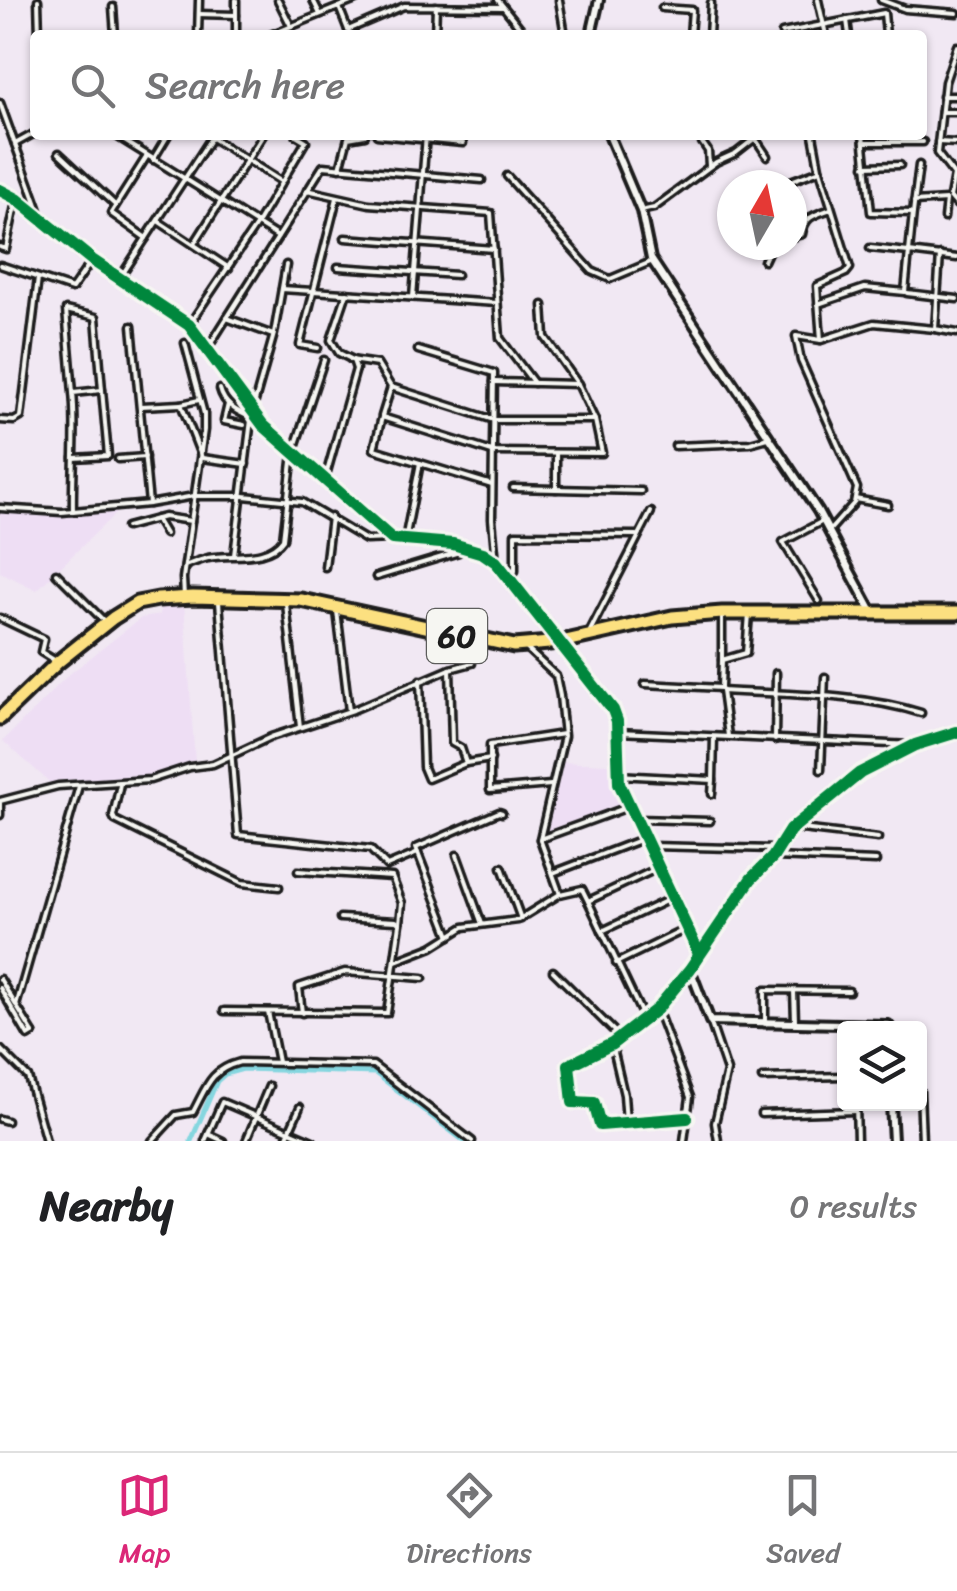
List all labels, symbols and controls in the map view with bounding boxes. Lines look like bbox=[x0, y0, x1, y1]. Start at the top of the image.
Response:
search box bbox=[30, 30, 927, 140]
text: Search here bbox=[145, 52, 345, 119]
icon: search bbox=[65, 58, 120, 113]
north arrow bbox=[717, 170, 807, 260]
road number: 60 bbox=[427, 609, 487, 663]
map controls bbox=[837, 1021, 927, 1111]
button: layers bbox=[837, 1021, 927, 1111]
text: Nearby bbox=[40, 1169, 173, 1243]
text: 0 results bbox=[789, 1178, 917, 1235]
tab: Map bbox=[117, 1468, 172, 1577]
tab: Directions bbox=[406, 1468, 532, 1577]
tab: Saved bbox=[766, 1468, 840, 1577]

